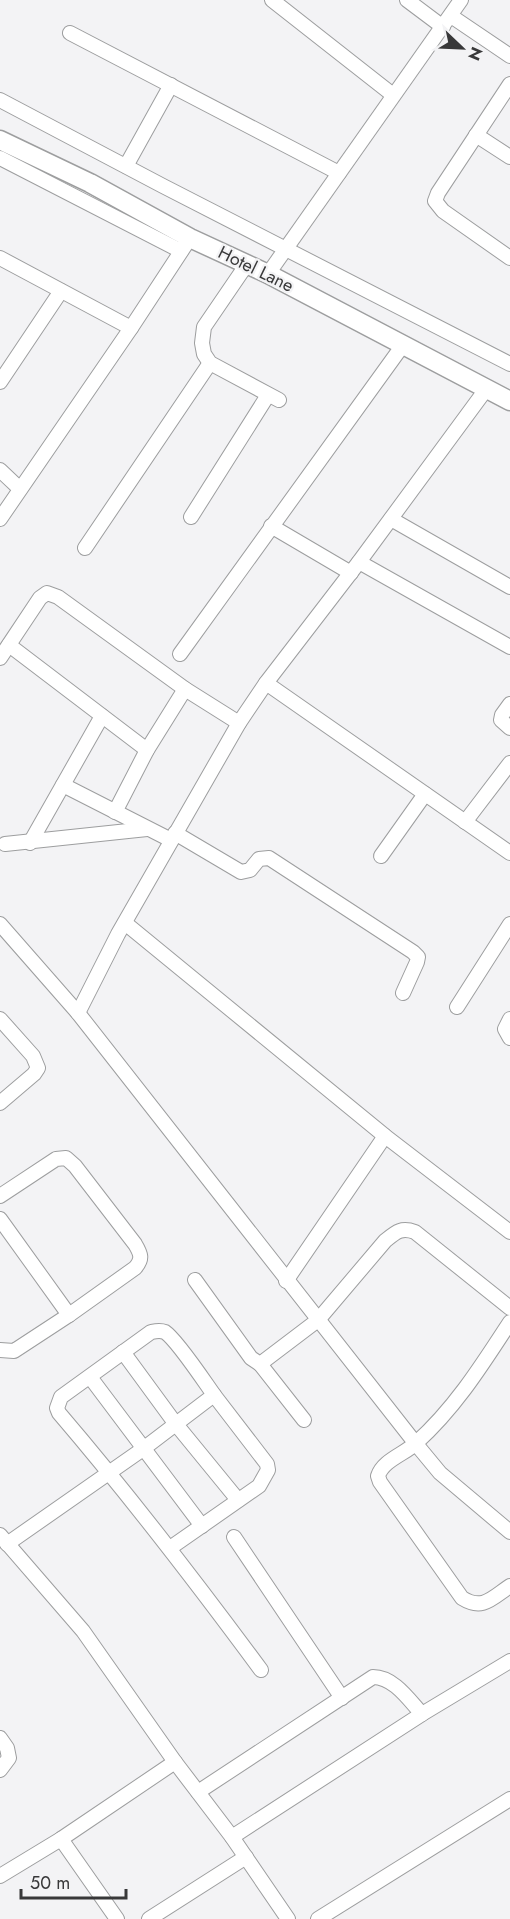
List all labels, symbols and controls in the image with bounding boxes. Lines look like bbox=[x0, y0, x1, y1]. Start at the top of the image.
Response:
north arrow bbox=[432, 18, 492, 78]
text: N bbox=[462, 43, 488, 64]
street label: Hotel Lane bbox=[214, 239, 298, 299]
scale bar bbox=[21, 1862, 126, 1900]
text: 50 m bbox=[30, 1870, 70, 1896]

